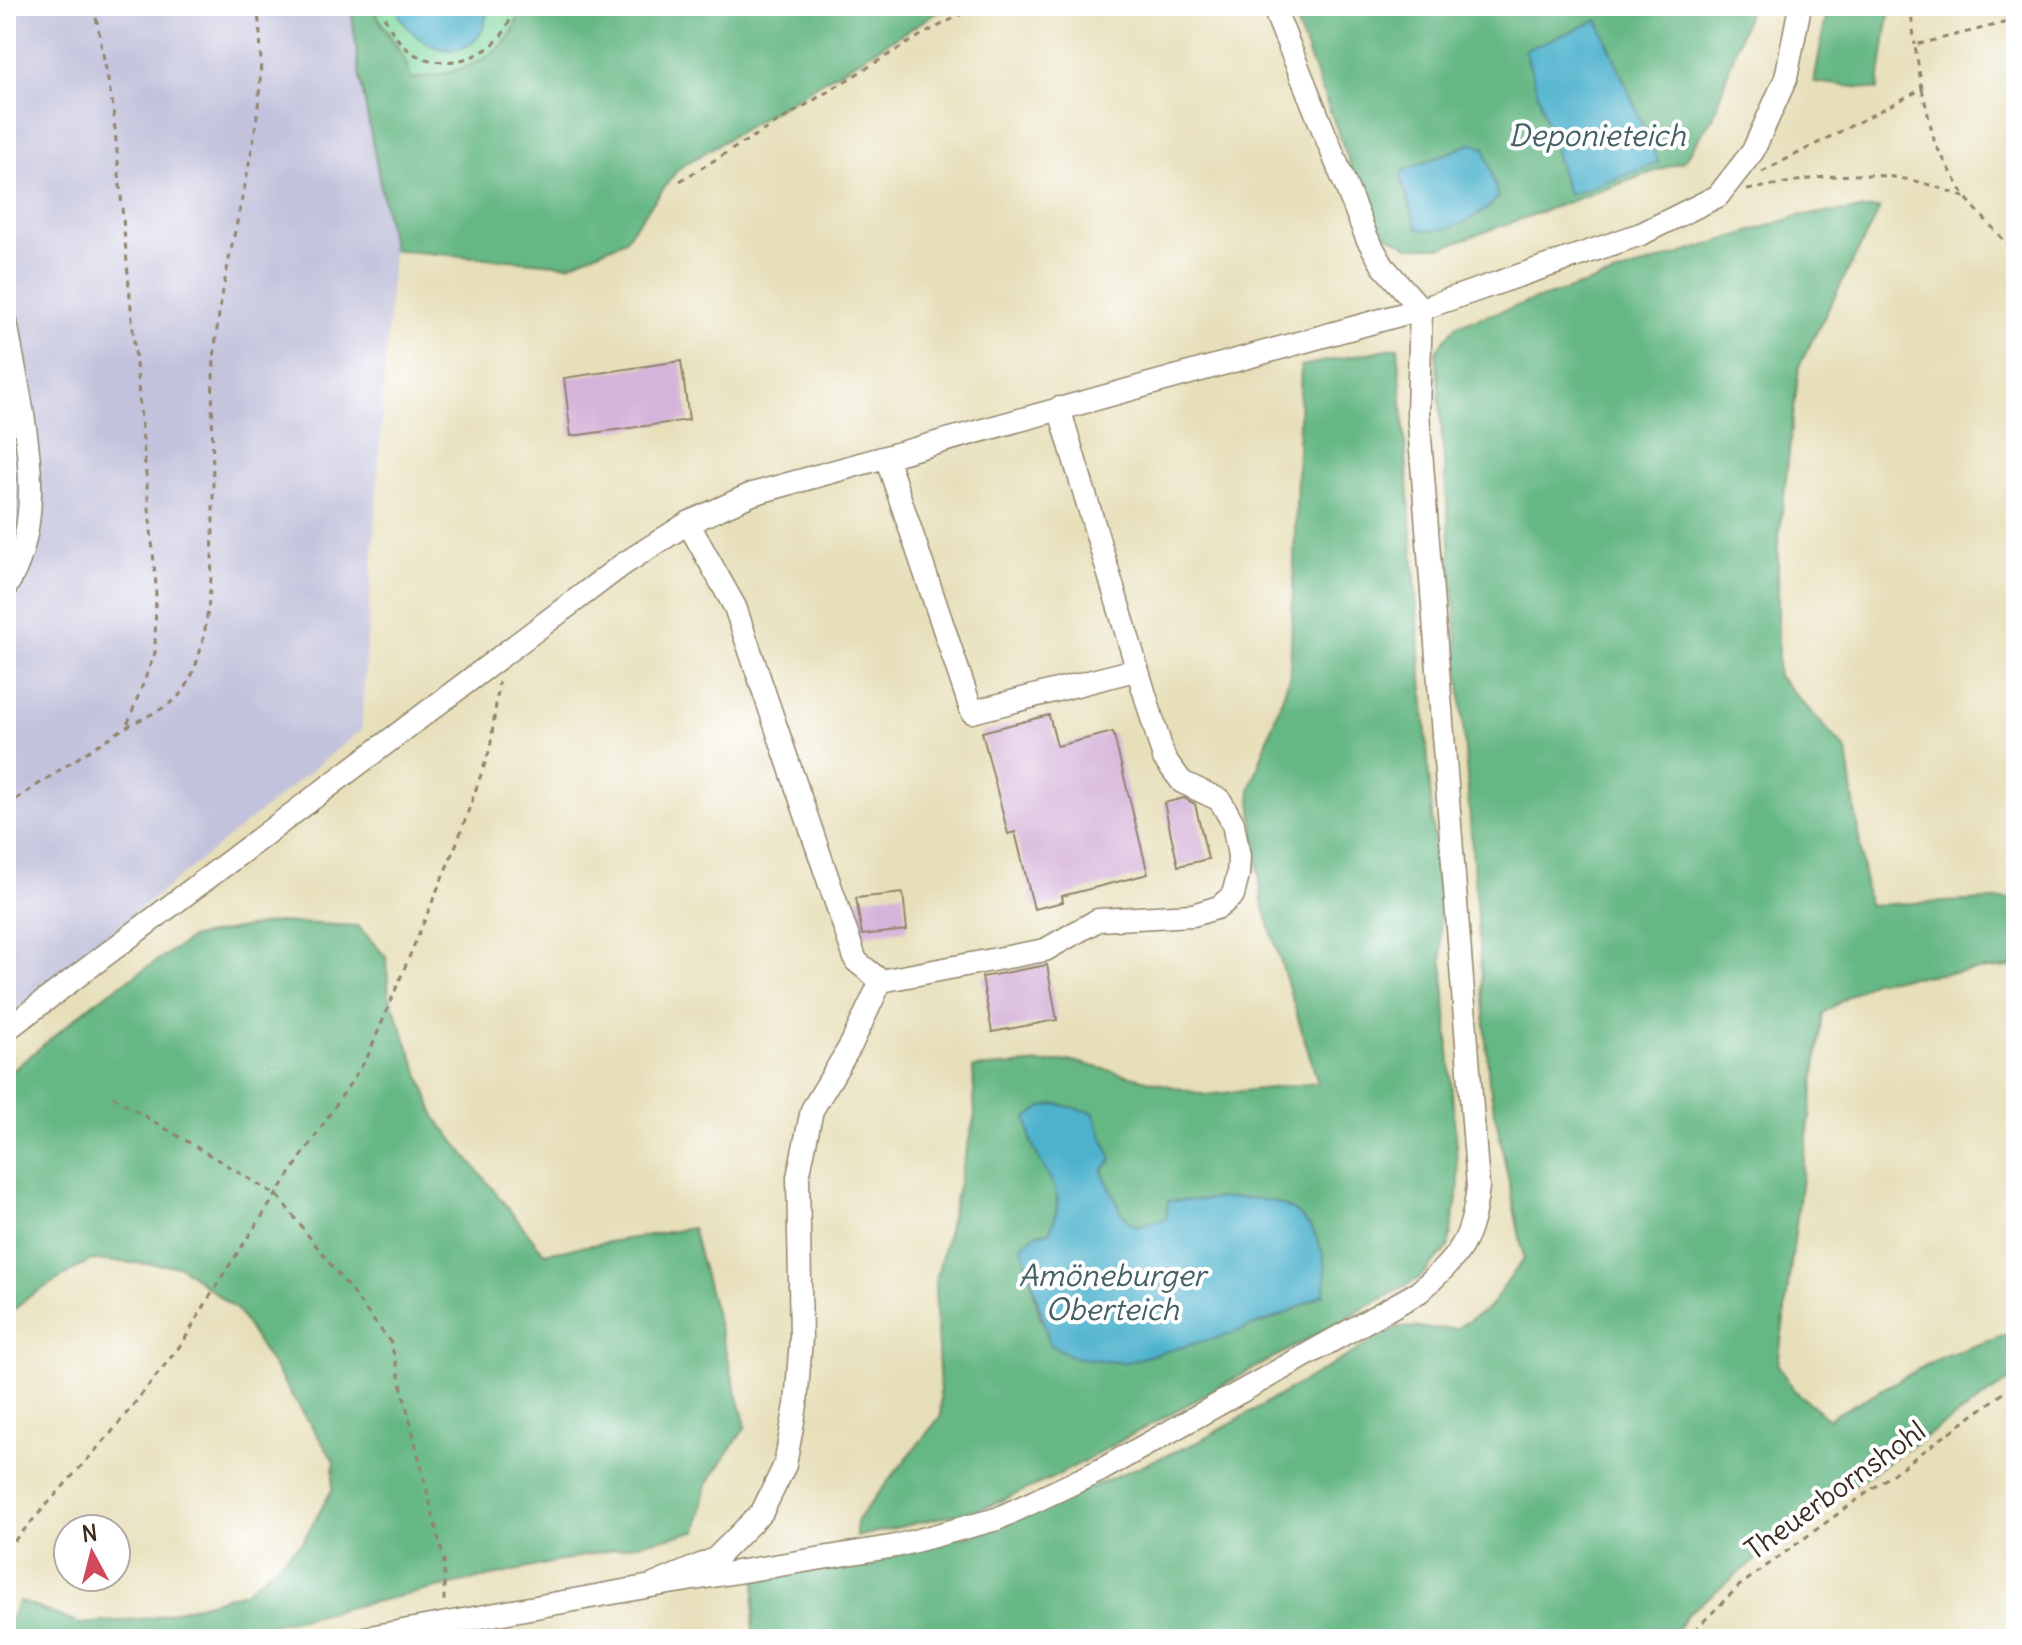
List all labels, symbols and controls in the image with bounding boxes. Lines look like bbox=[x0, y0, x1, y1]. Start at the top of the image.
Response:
water label: Deponieteich bbox=[1509, 116, 1686, 154]
water label: Amöneburger Oberteich bbox=[1018, 1256, 1209, 1328]
street label: Theuerbornshohl bbox=[1738, 1412, 1932, 1568]
north arrow bbox=[52, 1513, 132, 1593]
text: N bbox=[80, 1518, 99, 1548]

